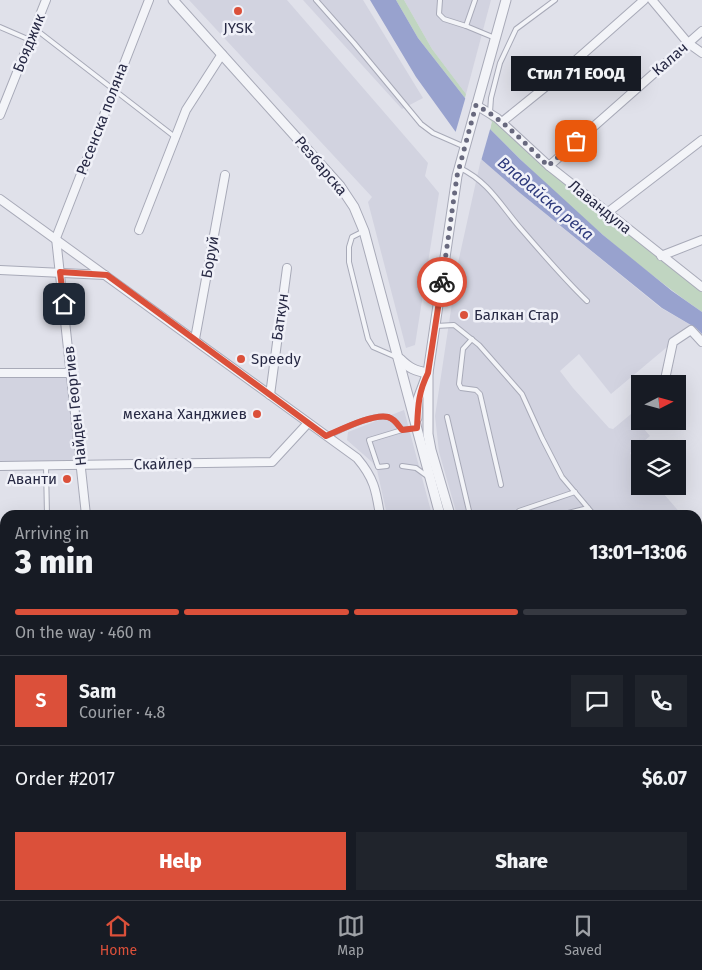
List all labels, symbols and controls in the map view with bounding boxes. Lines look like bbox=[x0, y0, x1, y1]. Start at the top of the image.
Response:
marker: JYSK bbox=[232, 5, 244, 17]
street label: Бояджик bbox=[9, 11, 49, 75]
place label: JYSK bbox=[223, 19, 253, 37]
street label: Калач bbox=[648, 38, 692, 80]
callout: Стил 71 ЕООД bbox=[511, 56, 641, 91]
street label: Ресенска поляна bbox=[72, 60, 132, 178]
text: Стил 71 ЕООД bbox=[527, 64, 625, 83]
pin bbox=[555, 120, 597, 162]
icon: bag bbox=[562, 127, 590, 155]
street label: Резбарска bbox=[291, 133, 351, 199]
water label: Владайска река bbox=[494, 153, 598, 244]
street label: Лавандула bbox=[565, 176, 635, 238]
street label: Боруй bbox=[197, 234, 223, 280]
courier bbox=[417, 257, 467, 307]
icon: bike bbox=[428, 268, 456, 296]
pin bbox=[43, 283, 85, 325]
icon: home bbox=[50, 290, 78, 318]
street label: Баткун bbox=[268, 292, 292, 342]
place label: Балкан Стар bbox=[474, 306, 559, 324]
marker: Балкан Стар bbox=[458, 309, 470, 321]
street label: Найден Георгиев bbox=[60, 345, 90, 467]
place label: Speedy bbox=[251, 350, 301, 368]
marker: Speedy bbox=[235, 353, 247, 365]
north arrow bbox=[631, 375, 686, 430]
map controls bbox=[631, 375, 686, 495]
place label: механа Ханджиев bbox=[123, 405, 247, 423]
marker: механа Ханджиев bbox=[251, 408, 263, 420]
button: layers bbox=[631, 440, 686, 495]
street label: Скайлер bbox=[134, 454, 192, 474]
place label: Аванти bbox=[7, 470, 57, 488]
marker: Аванти bbox=[61, 473, 73, 485]
text: Arriving in bbox=[15, 524, 89, 543]
text: 13:01–13:06 bbox=[589, 541, 687, 564]
text: 3 min bbox=[15, 543, 93, 581]
text: On the way · 460 m bbox=[15, 623, 152, 642]
button: chat bbox=[571, 675, 623, 727]
button: phone bbox=[635, 675, 687, 727]
text: Sam bbox=[79, 680, 116, 703]
text: S bbox=[36, 689, 46, 712]
text: Courier · 4.8 bbox=[79, 703, 165, 722]
text: Order #2017 bbox=[15, 767, 115, 790]
text: $6.07 bbox=[642, 767, 687, 790]
button: Help bbox=[15, 832, 346, 890]
button: Share bbox=[356, 832, 687, 890]
tab: Home bbox=[100, 912, 137, 959]
tab: Map bbox=[337, 912, 365, 959]
tab: Saved bbox=[564, 912, 602, 959]

